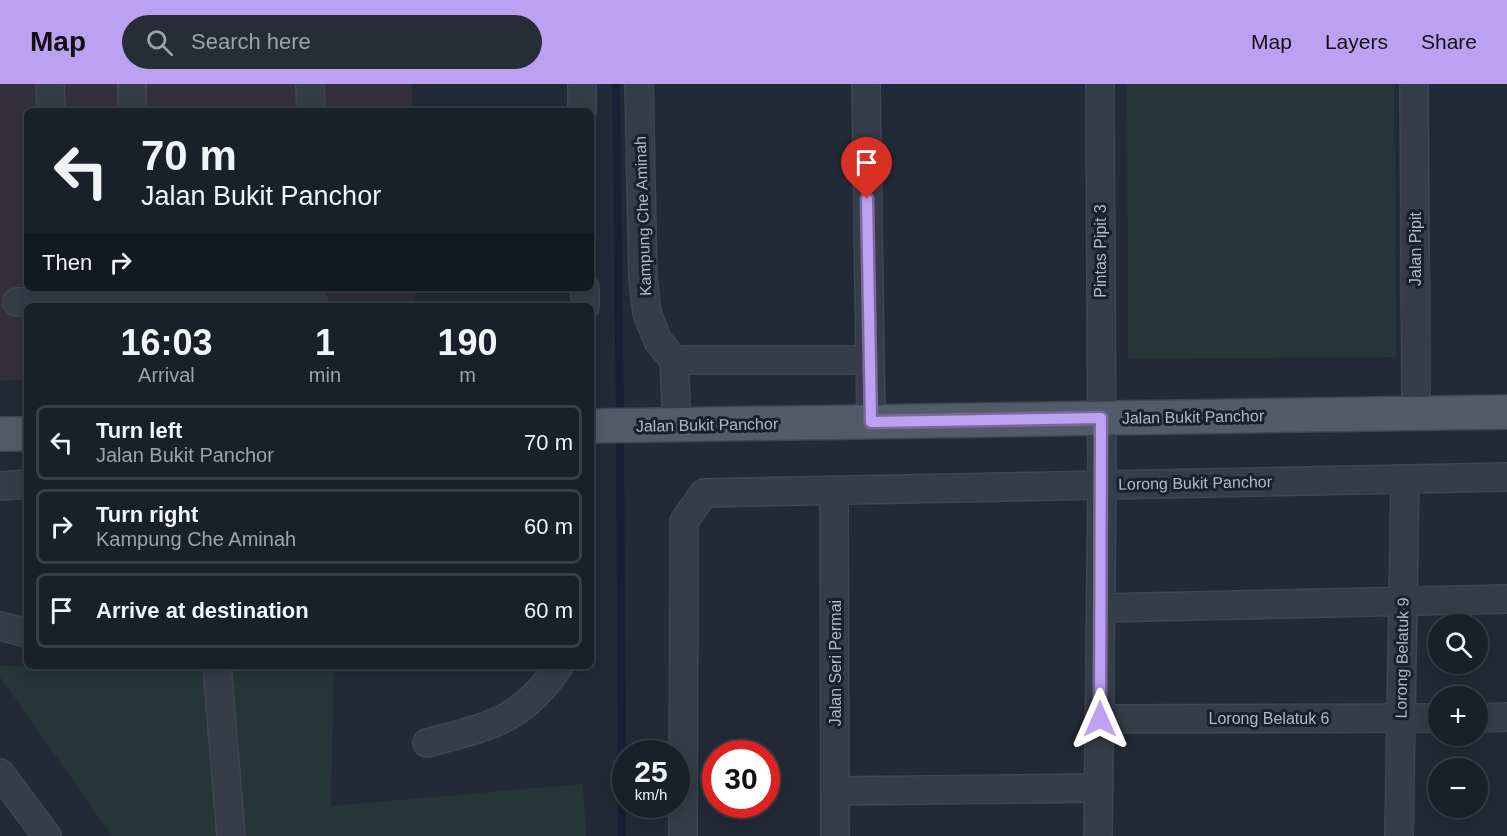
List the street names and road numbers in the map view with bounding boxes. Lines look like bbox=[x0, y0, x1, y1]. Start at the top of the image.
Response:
street label: Kampung Che Aminah bbox=[632, 136, 654, 296]
street label: Pintas Pipit 3 bbox=[1092, 204, 1109, 298]
street label: Jalan Pipit bbox=[1407, 212, 1424, 286]
street label: Jalan Bukit Panchor bbox=[1122, 407, 1265, 427]
street label: Jalan Bukit Panchor bbox=[636, 415, 779, 435]
street label: Lorong Bukit Panchor bbox=[1118, 473, 1273, 493]
street label: Lorong Belatuk 9 bbox=[1392, 597, 1412, 719]
street label: Jalan Seri Permai bbox=[827, 600, 844, 726]
street label: Lorong Belatuk 6 bbox=[1209, 710, 1330, 727]

